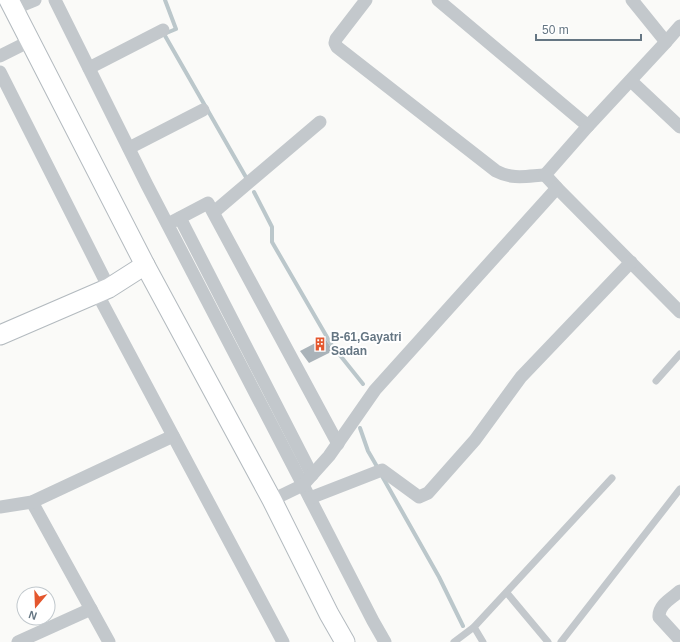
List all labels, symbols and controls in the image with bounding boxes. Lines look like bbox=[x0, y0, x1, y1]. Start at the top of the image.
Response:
scale bar bbox=[536, 16, 641, 42]
text: 50 m bbox=[542, 23, 569, 37]
place label: B-61,Gayatri Sadan bbox=[331, 330, 402, 358]
building icon: B-61,Gayatri Sadan bbox=[312, 336, 328, 352]
north arrow bbox=[16, 586, 56, 626]
text: N bbox=[27, 608, 38, 622]

